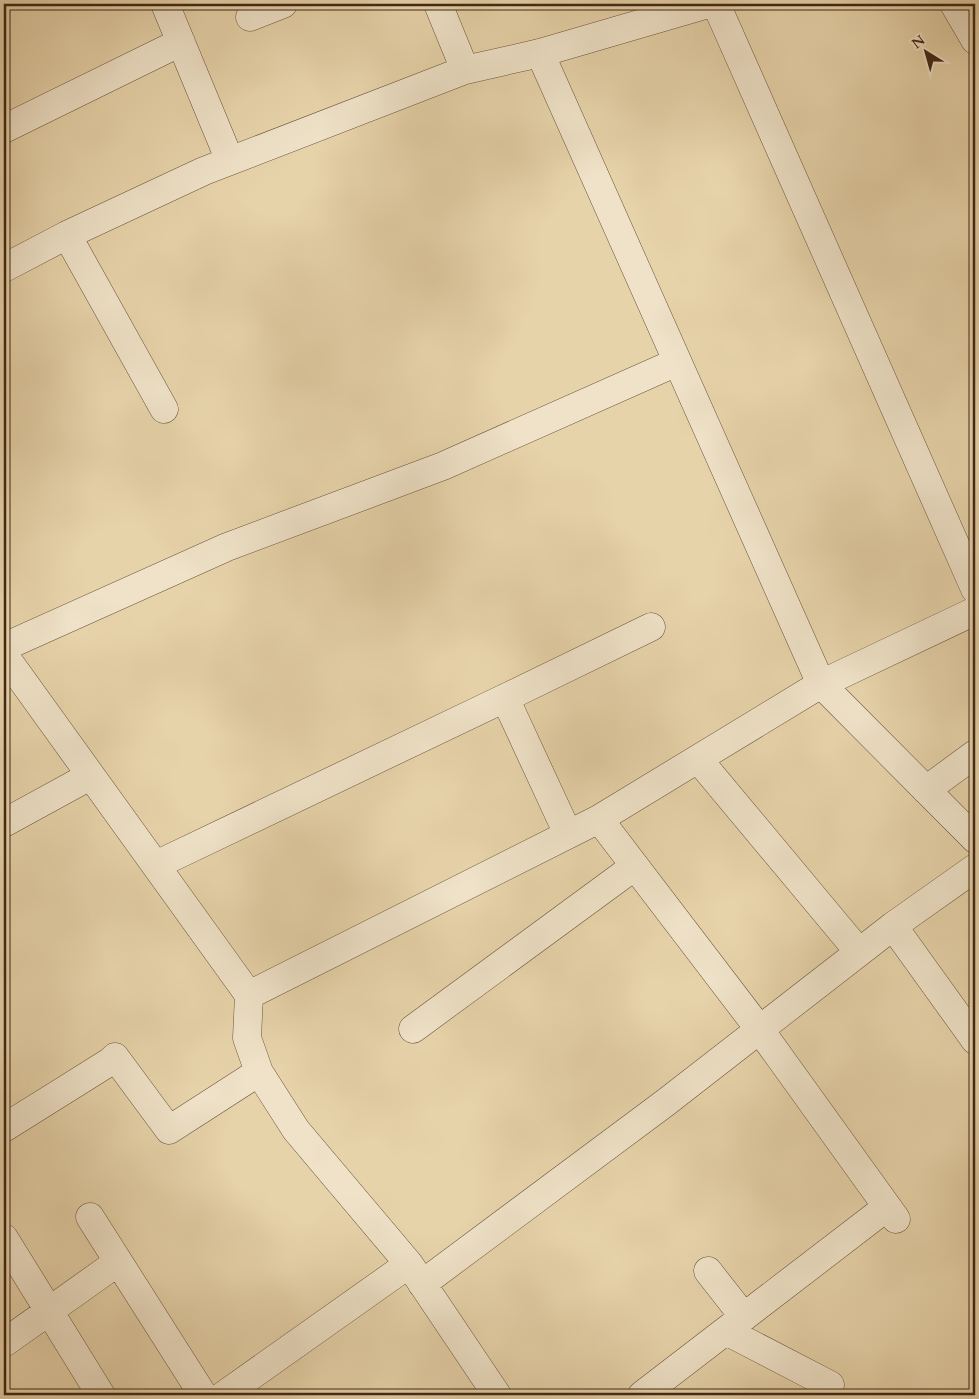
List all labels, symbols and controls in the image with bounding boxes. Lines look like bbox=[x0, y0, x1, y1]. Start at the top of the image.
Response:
north arrow bbox=[902, 28, 952, 78]
text: N bbox=[908, 31, 929, 53]

